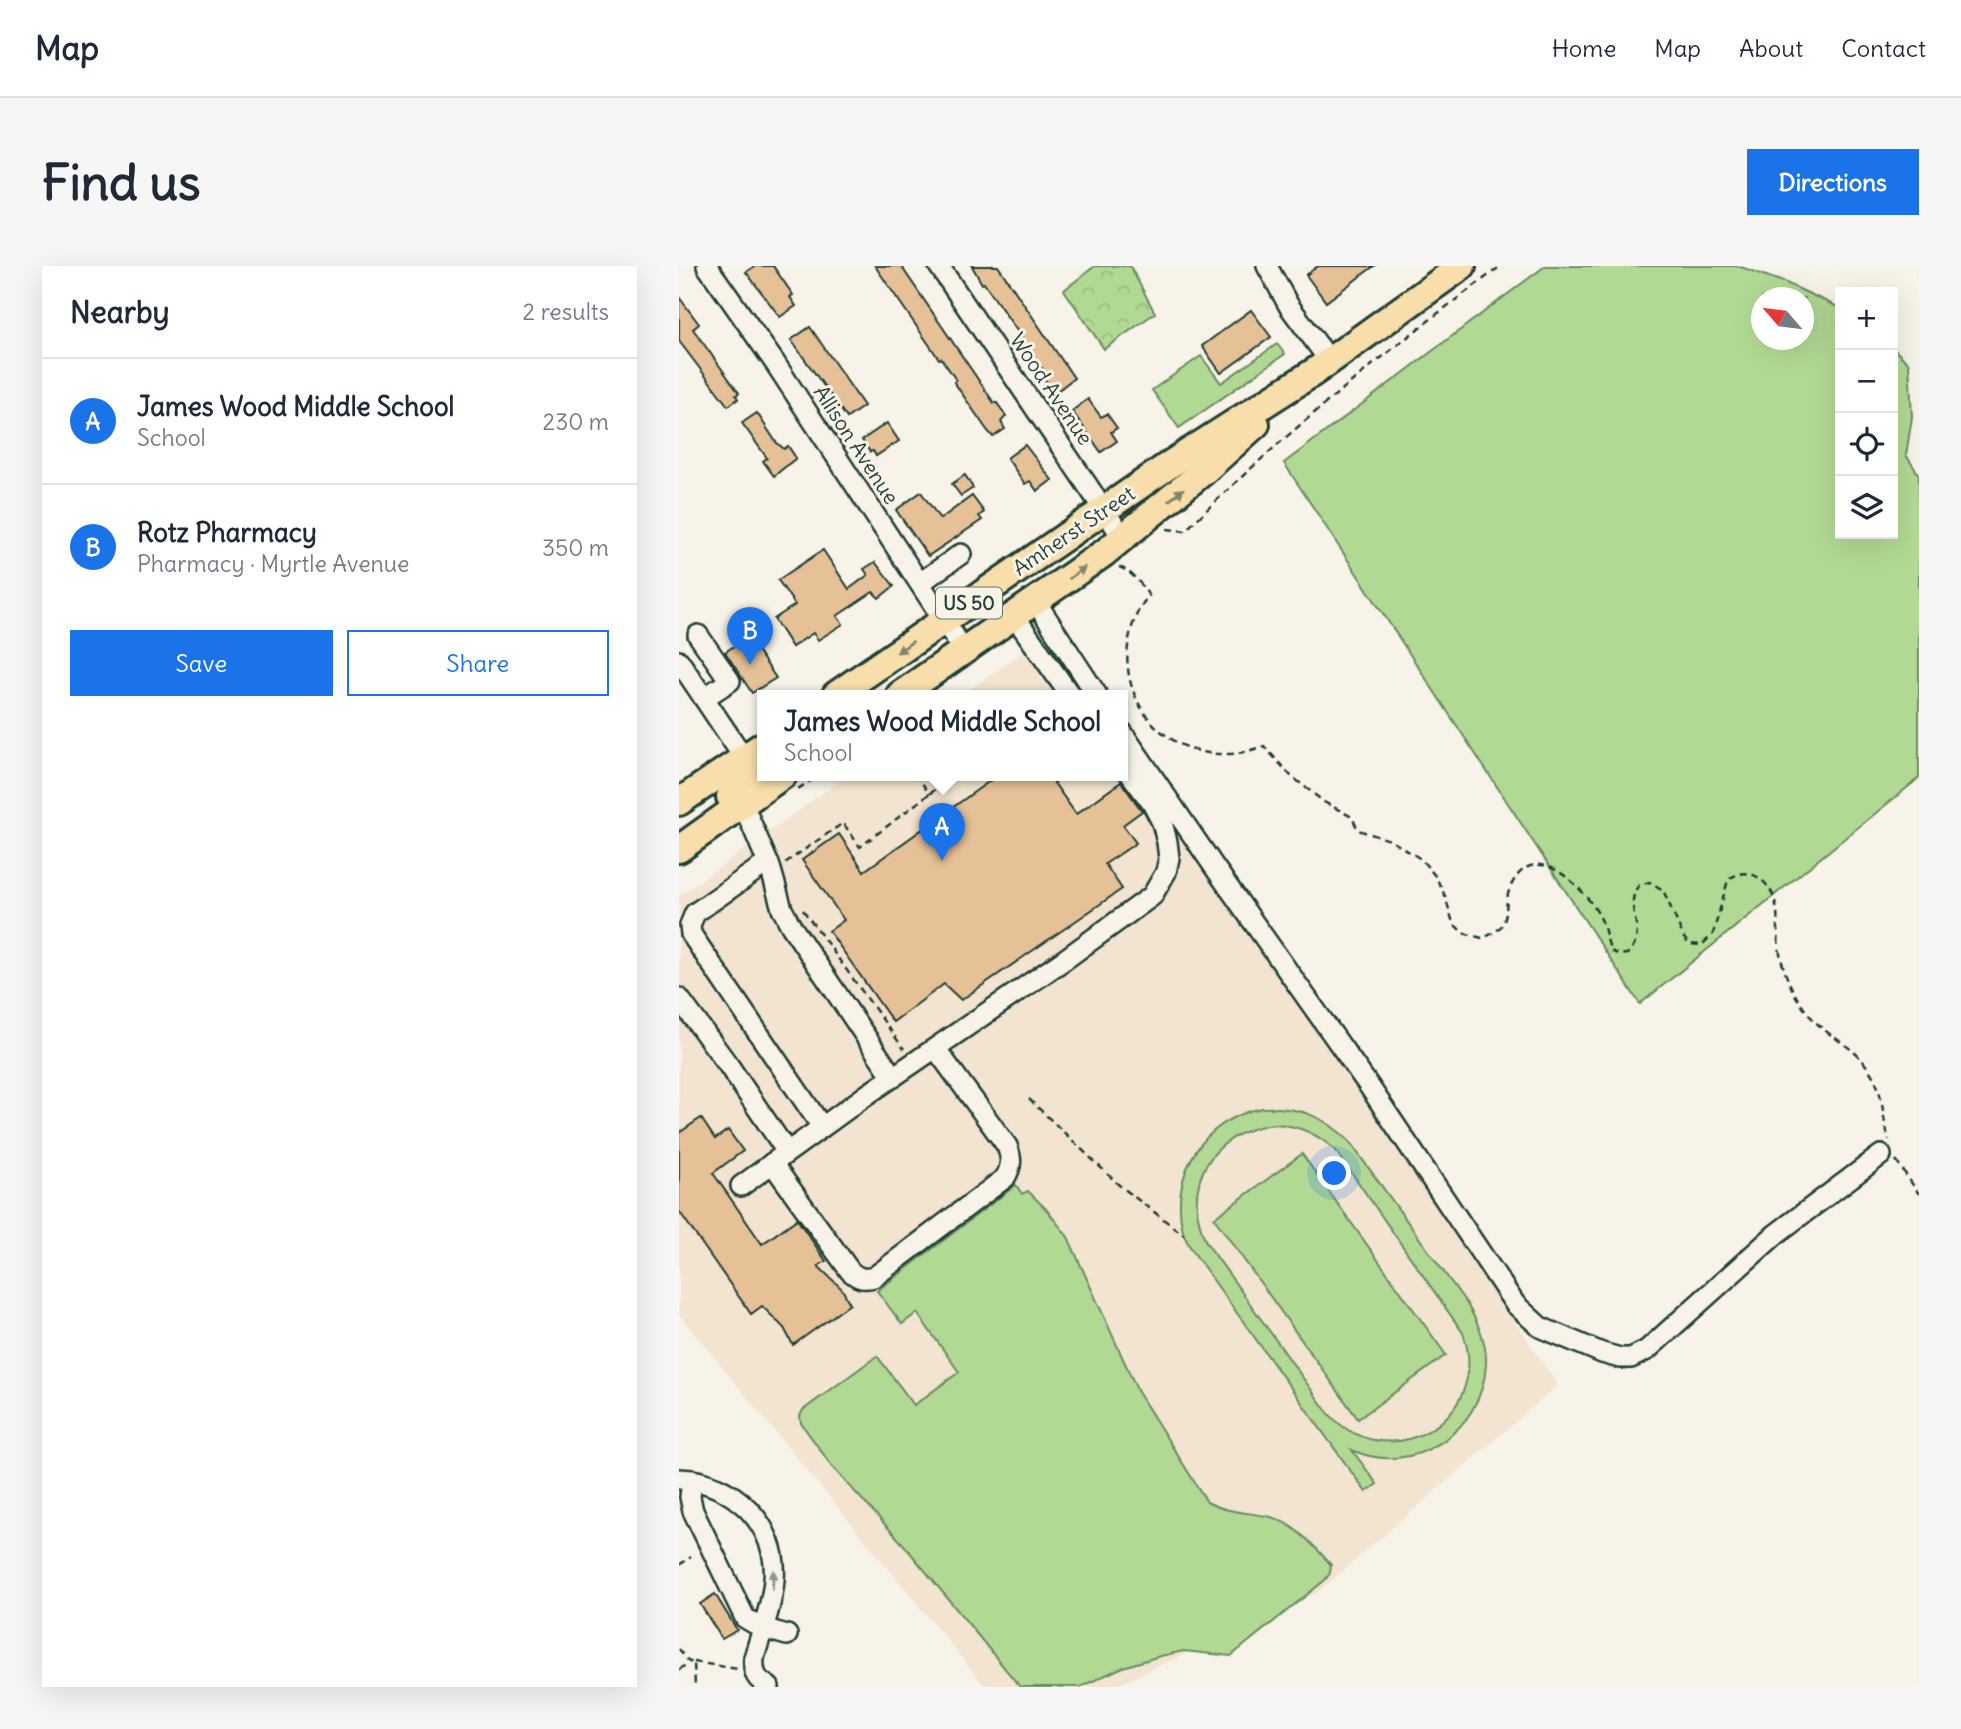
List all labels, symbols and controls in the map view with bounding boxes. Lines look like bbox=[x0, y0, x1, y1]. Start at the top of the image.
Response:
text: Map bbox=[35, 27, 99, 69]
text: Home bbox=[1552, 33, 1616, 63]
text: Map bbox=[1654, 33, 1701, 63]
text: About bbox=[1739, 33, 1803, 63]
text: Contact bbox=[1841, 33, 1926, 63]
button: Directions bbox=[1747, 149, 1919, 215]
text: Find us bbox=[42, 152, 200, 213]
north arrow bbox=[1751, 287, 1814, 350]
map controls bbox=[1835, 287, 1898, 539]
button: + bbox=[1835, 287, 1898, 350]
text: Nearby bbox=[70, 293, 170, 331]
text: 2 results bbox=[523, 297, 609, 326]
street label: Wood Avenue bbox=[1004, 327, 1099, 450]
button: − bbox=[1835, 350, 1898, 413]
street label: Allison Avenue bbox=[808, 380, 905, 509]
text: James Wood Middle School bbox=[137, 390, 454, 423]
text: A bbox=[86, 407, 100, 436]
text: 230 m bbox=[543, 407, 609, 436]
button: locate bbox=[1835, 413, 1898, 476]
text: School bbox=[137, 423, 206, 452]
button: layers bbox=[1835, 476, 1898, 539]
street label: Amherst Street bbox=[1007, 480, 1140, 581]
one-way arrow bbox=[1166, 487, 1184, 502]
text: Rotz Pharmacy bbox=[137, 516, 317, 549]
text: B bbox=[85, 533, 101, 562]
text: 350 m bbox=[542, 533, 609, 562]
text: Pharmacy · Myrtle Avenue bbox=[137, 549, 409, 578]
one-way arrow bbox=[1068, 566, 1086, 580]
road number: US 50 bbox=[936, 588, 1002, 618]
pin: B bbox=[727, 607, 773, 665]
button: Save bbox=[70, 630, 333, 696]
button: Share bbox=[347, 630, 609, 696]
one-way arrow bbox=[896, 640, 915, 653]
popup bbox=[757, 690, 1128, 781]
text: James Wood Middle School bbox=[784, 705, 1101, 738]
text: School bbox=[784, 738, 853, 767]
pin: A bbox=[919, 803, 965, 861]
your location bbox=[1317, 1156, 1351, 1190]
one-way arrow bbox=[768, 1569, 779, 1591]

